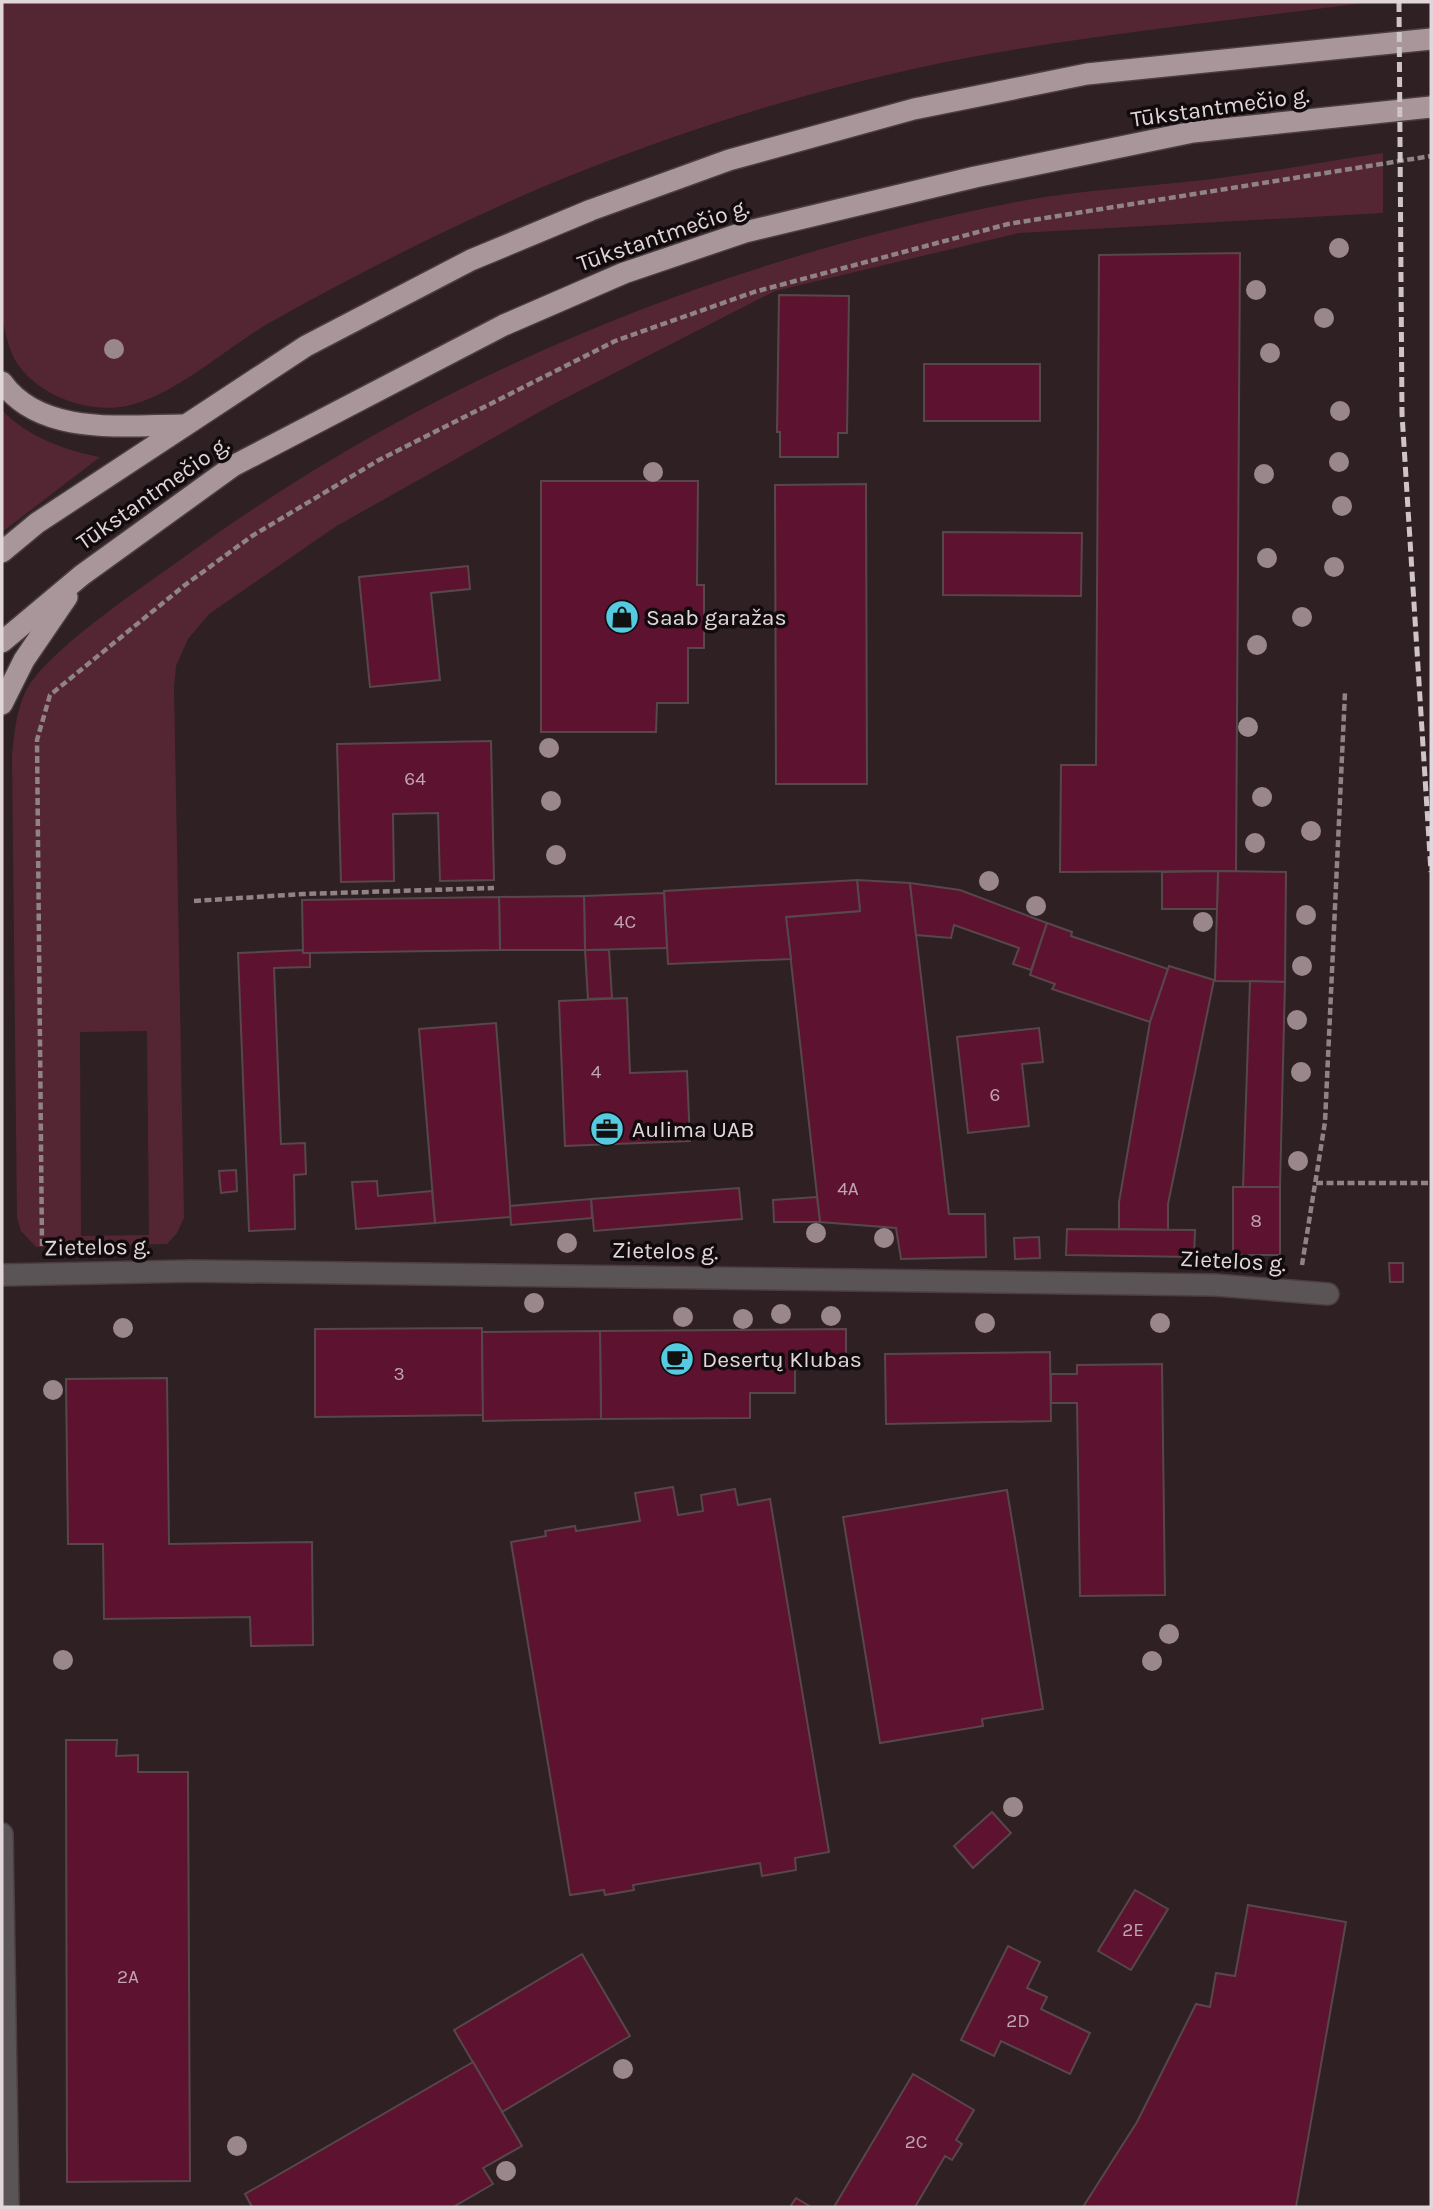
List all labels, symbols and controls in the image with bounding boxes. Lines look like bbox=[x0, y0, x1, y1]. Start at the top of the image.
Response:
street label: Tūkstantmečio g. bbox=[1129, 81, 1311, 133]
street label: Tūkstantmečio g. bbox=[574, 193, 752, 277]
street label: Tūkstantmečio g. bbox=[72, 430, 234, 556]
shop icon: Saab garažas bbox=[603, 598, 641, 636]
place label: Saab garažas bbox=[646, 604, 787, 631]
house number: 64 bbox=[404, 768, 426, 790]
house number: 4C bbox=[614, 911, 636, 933]
house number: 4 bbox=[591, 1061, 602, 1083]
house number: 6 bbox=[990, 1084, 1000, 1106]
office icon: Aulima UAB bbox=[588, 1110, 626, 1148]
place label: Aulima UAB bbox=[632, 1116, 755, 1143]
house number: 4A bbox=[837, 1178, 859, 1200]
house number: 8 bbox=[1250, 1210, 1262, 1232]
street label: Zietelos g. bbox=[44, 1233, 150, 1261]
street label: Zietelos g. bbox=[612, 1237, 718, 1265]
street label: Zietelos g. bbox=[1179, 1245, 1287, 1277]
cafe icon: Desertų Klubas bbox=[658, 1340, 696, 1378]
place label: Desertų Klubas bbox=[702, 1346, 862, 1373]
house number: 3 bbox=[393, 1363, 405, 1385]
house number: 2E bbox=[1122, 1919, 1144, 1941]
house number: 2A bbox=[117, 1966, 139, 1988]
house number: 2D bbox=[1006, 2010, 1030, 2032]
house number: 2C bbox=[905, 2131, 927, 2153]

